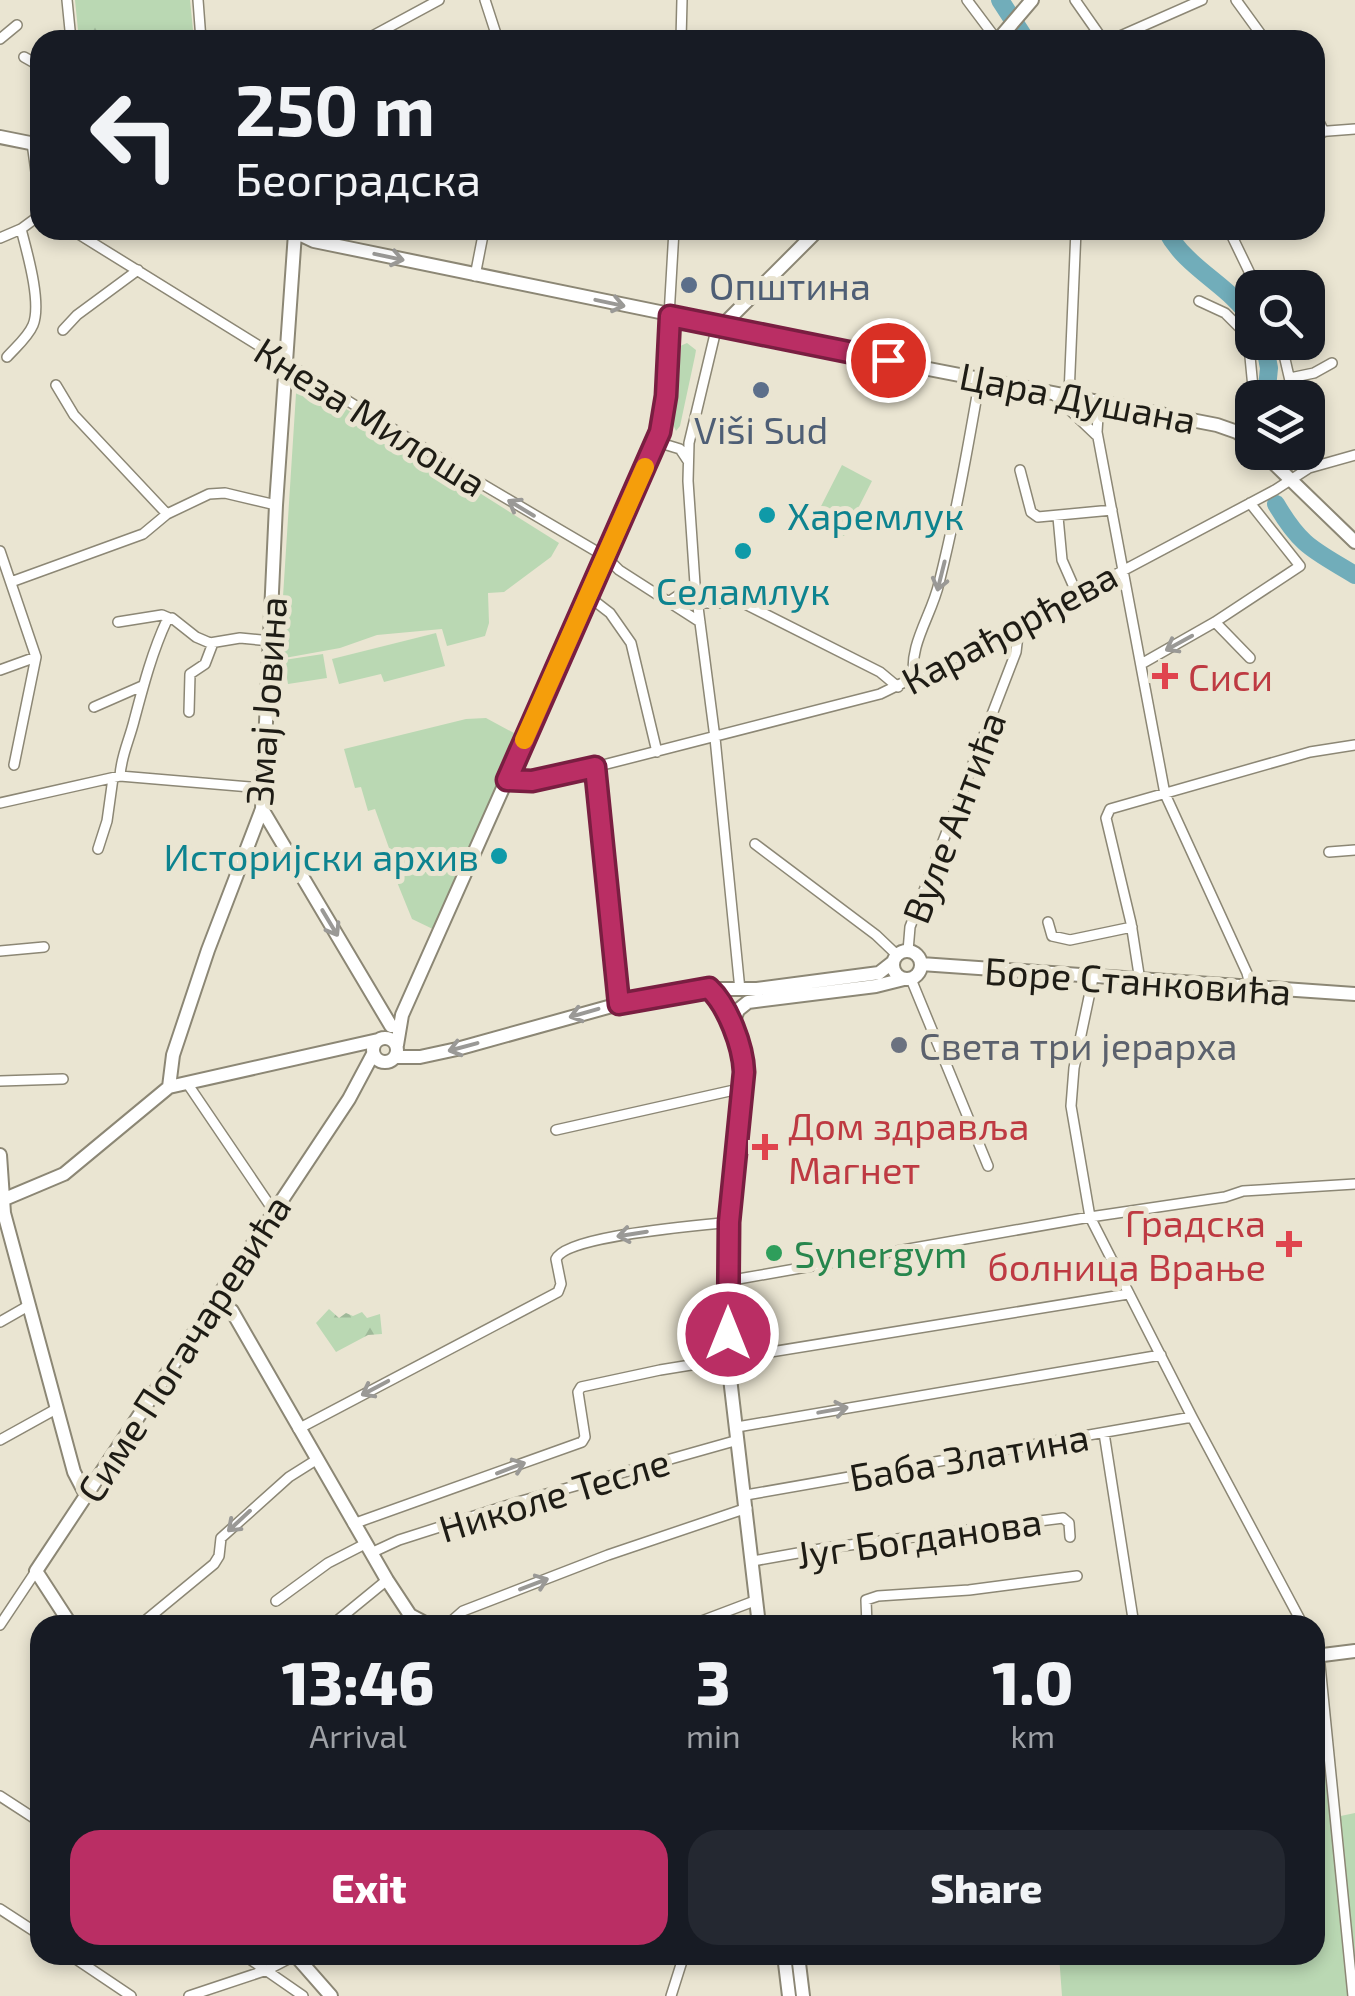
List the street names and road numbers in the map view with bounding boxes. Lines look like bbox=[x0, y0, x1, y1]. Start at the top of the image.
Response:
street label: Кнеза Милоша bbox=[247, 327, 495, 505]
street label: Цара Душана bbox=[956, 352, 1200, 442]
street label: Карађорђева bbox=[893, 551, 1125, 703]
street label: Змај Јовина bbox=[235, 595, 295, 807]
street label: Вуле Антића bbox=[892, 705, 1014, 929]
street label: Боре Станковића bbox=[983, 946, 1293, 1014]
street label: Симе Погачаревића bbox=[66, 1186, 300, 1510]
street label: Баба Златина bbox=[846, 1412, 1092, 1500]
street label: Николе Тесле bbox=[433, 1437, 675, 1551]
street label: Југ Богданова bbox=[793, 1497, 1045, 1577]

